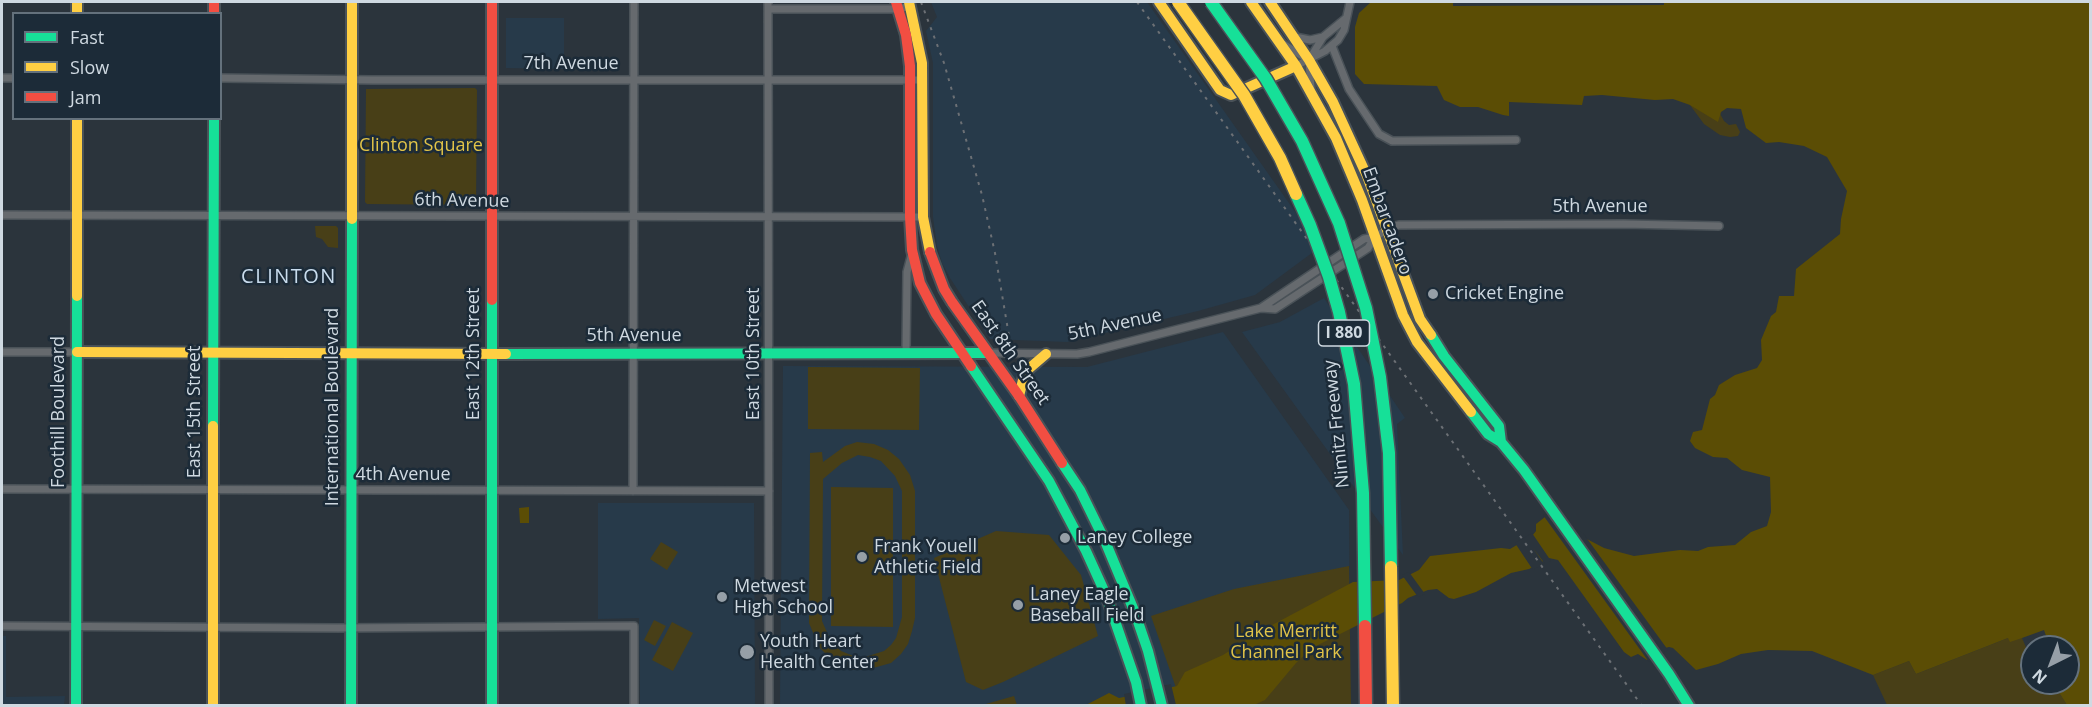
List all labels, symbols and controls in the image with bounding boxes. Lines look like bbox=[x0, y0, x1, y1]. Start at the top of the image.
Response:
legend bbox=[12, 12, 222, 120]
text: Fast bbox=[70, 25, 104, 49]
street label: 7th Avenue bbox=[523, 53, 619, 75]
text: Slow bbox=[70, 55, 109, 79]
text: Jam bbox=[70, 85, 102, 109]
park label: Clinton Square bbox=[359, 135, 483, 157]
street label: Embarcadero bbox=[1358, 164, 1416, 278]
street label: 6th Avenue bbox=[414, 189, 510, 213]
street label: 5th Avenue bbox=[1552, 196, 1648, 218]
district label: CLINTON bbox=[241, 265, 337, 289]
place label: Cricket Engine bbox=[1445, 283, 1564, 305]
marker: Cricket Engine bbox=[1426, 287, 1440, 301]
street label: East 12th Street bbox=[463, 288, 485, 420]
street label: East 10th Street bbox=[743, 288, 765, 420]
street label: East 8th Street bbox=[966, 297, 1054, 409]
street label: 5th Avenue bbox=[1066, 305, 1164, 345]
street label: International Boulevard bbox=[322, 308, 344, 506]
road number: I 880 bbox=[1318, 320, 1370, 346]
street label: 5th Avenue bbox=[586, 325, 682, 347]
street label: Foothill Boulevard bbox=[48, 336, 70, 488]
street label: East 15th Street bbox=[184, 346, 206, 478]
street label: Nimitz Freeway bbox=[1320, 359, 1354, 489]
street label: 4th Avenue bbox=[355, 464, 451, 486]
place label: Laney College bbox=[1077, 527, 1192, 549]
marker: Laney College bbox=[1058, 531, 1072, 545]
place label: Frank Youell Athletic Field bbox=[874, 536, 981, 578]
marker: Frank Youell Athletic Field bbox=[855, 550, 869, 564]
place label: Metwest High School bbox=[734, 576, 833, 618]
place label: Laney Eagle Baseball Field bbox=[1030, 584, 1145, 626]
marker: Metwest High School bbox=[715, 590, 729, 604]
marker: Laney Eagle Baseball Field bbox=[1011, 598, 1025, 612]
park label: Lake Merritt Channel Park bbox=[1230, 621, 1342, 664]
place label: Youth Heart Health Center bbox=[760, 631, 876, 674]
north arrow bbox=[2020, 635, 2080, 695]
marker: Youth Heart Health Center bbox=[738, 643, 756, 661]
text: N bbox=[2027, 664, 2051, 689]

